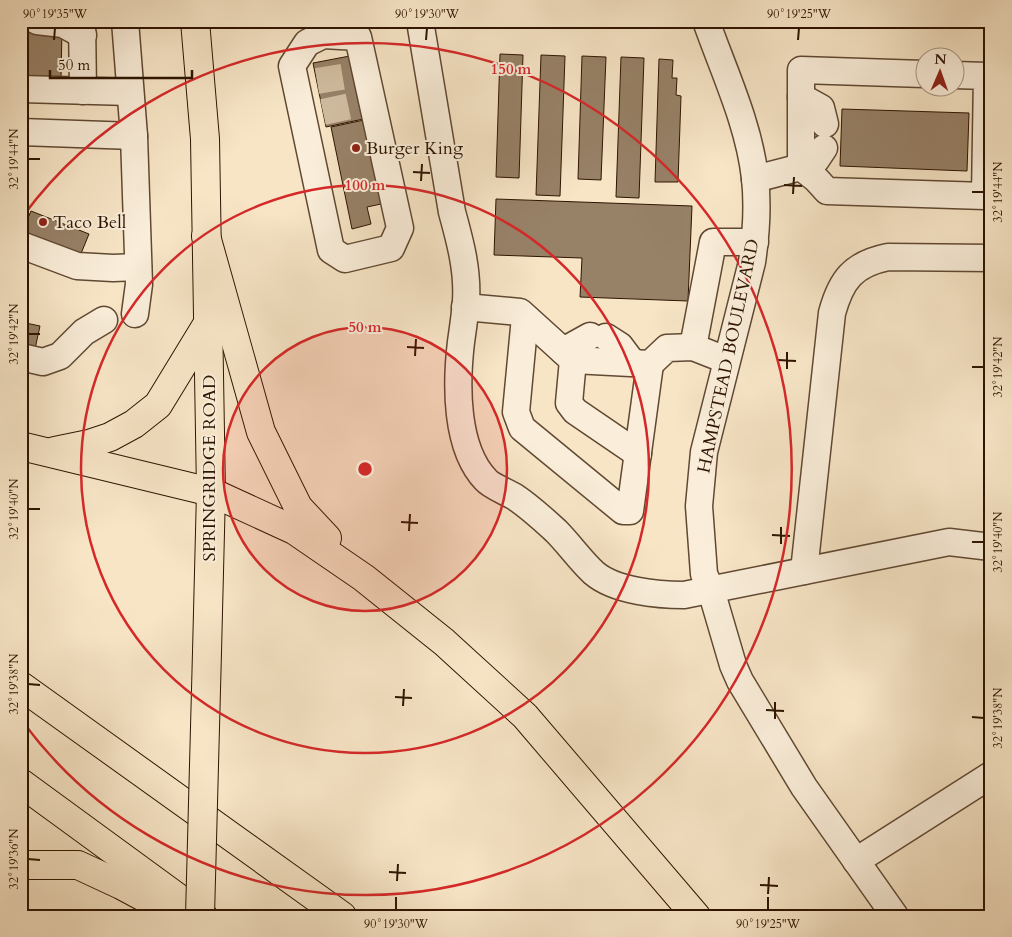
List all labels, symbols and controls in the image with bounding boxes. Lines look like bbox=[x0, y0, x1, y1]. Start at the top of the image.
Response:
text: 90°19'35"W bbox=[23, 6, 88, 22]
text: 90°19'30"W bbox=[395, 6, 460, 22]
text: 90°19'25"W bbox=[767, 6, 832, 22]
scale bar bbox=[50, 48, 192, 80]
north arrow bbox=[914, 48, 964, 98]
text: N bbox=[934, 50, 947, 69]
text: 50 m bbox=[58, 55, 90, 75]
text: 150 m bbox=[491, 59, 532, 79]
text: 32°19'44"N bbox=[6, 128, 22, 189]
place label: Burger King bbox=[366, 136, 464, 161]
marker: Burger King bbox=[350, 142, 362, 154]
text: 32°19'44"N bbox=[990, 161, 1006, 222]
text: 100 m bbox=[345, 175, 386, 195]
place label: Taco Bell bbox=[53, 210, 127, 235]
marker: Taco Bell bbox=[37, 216, 49, 228]
street label: HAMPSTEAD BOULEVARD bbox=[691, 237, 766, 475]
text: 32°19'42"N bbox=[6, 303, 22, 364]
text: 50 m bbox=[348, 317, 382, 337]
text: 32°19'42"N bbox=[990, 336, 1006, 397]
street label: SPRINGRIDGE ROAD bbox=[197, 375, 222, 561]
centre of rings bbox=[356, 460, 374, 478]
text: 32°19'40"N bbox=[6, 478, 22, 539]
text: 32°19'40"N bbox=[990, 511, 1006, 572]
text: 32°19'38"N bbox=[6, 653, 22, 714]
text: 32°19'38"N bbox=[990, 687, 1006, 748]
text: 32°19'36"N bbox=[6, 828, 22, 889]
text: 90°19'30"W bbox=[364, 916, 429, 932]
text: 90°19'25"W bbox=[736, 916, 801, 932]

